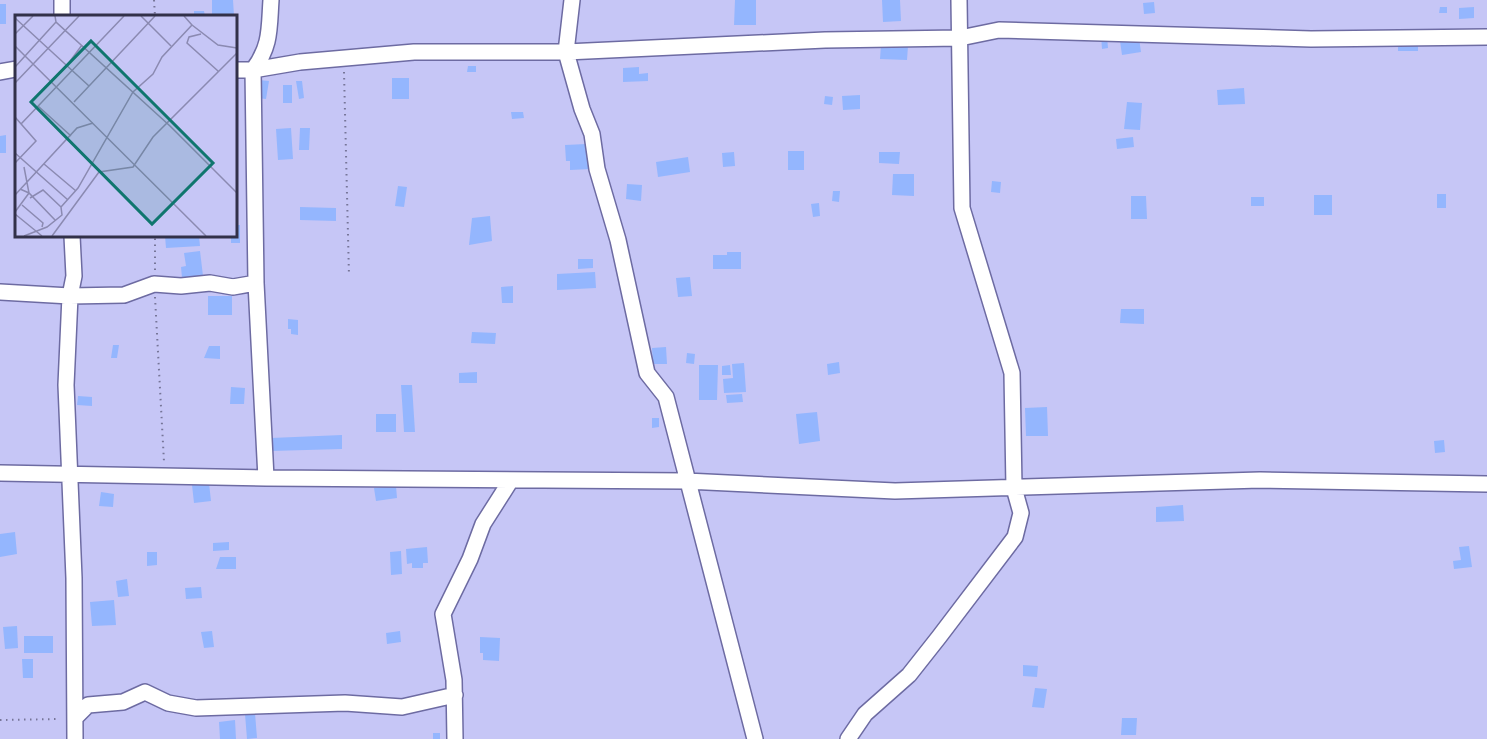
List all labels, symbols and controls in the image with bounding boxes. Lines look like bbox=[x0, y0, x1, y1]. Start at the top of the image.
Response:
inset map bbox=[15, 15, 237, 237]

